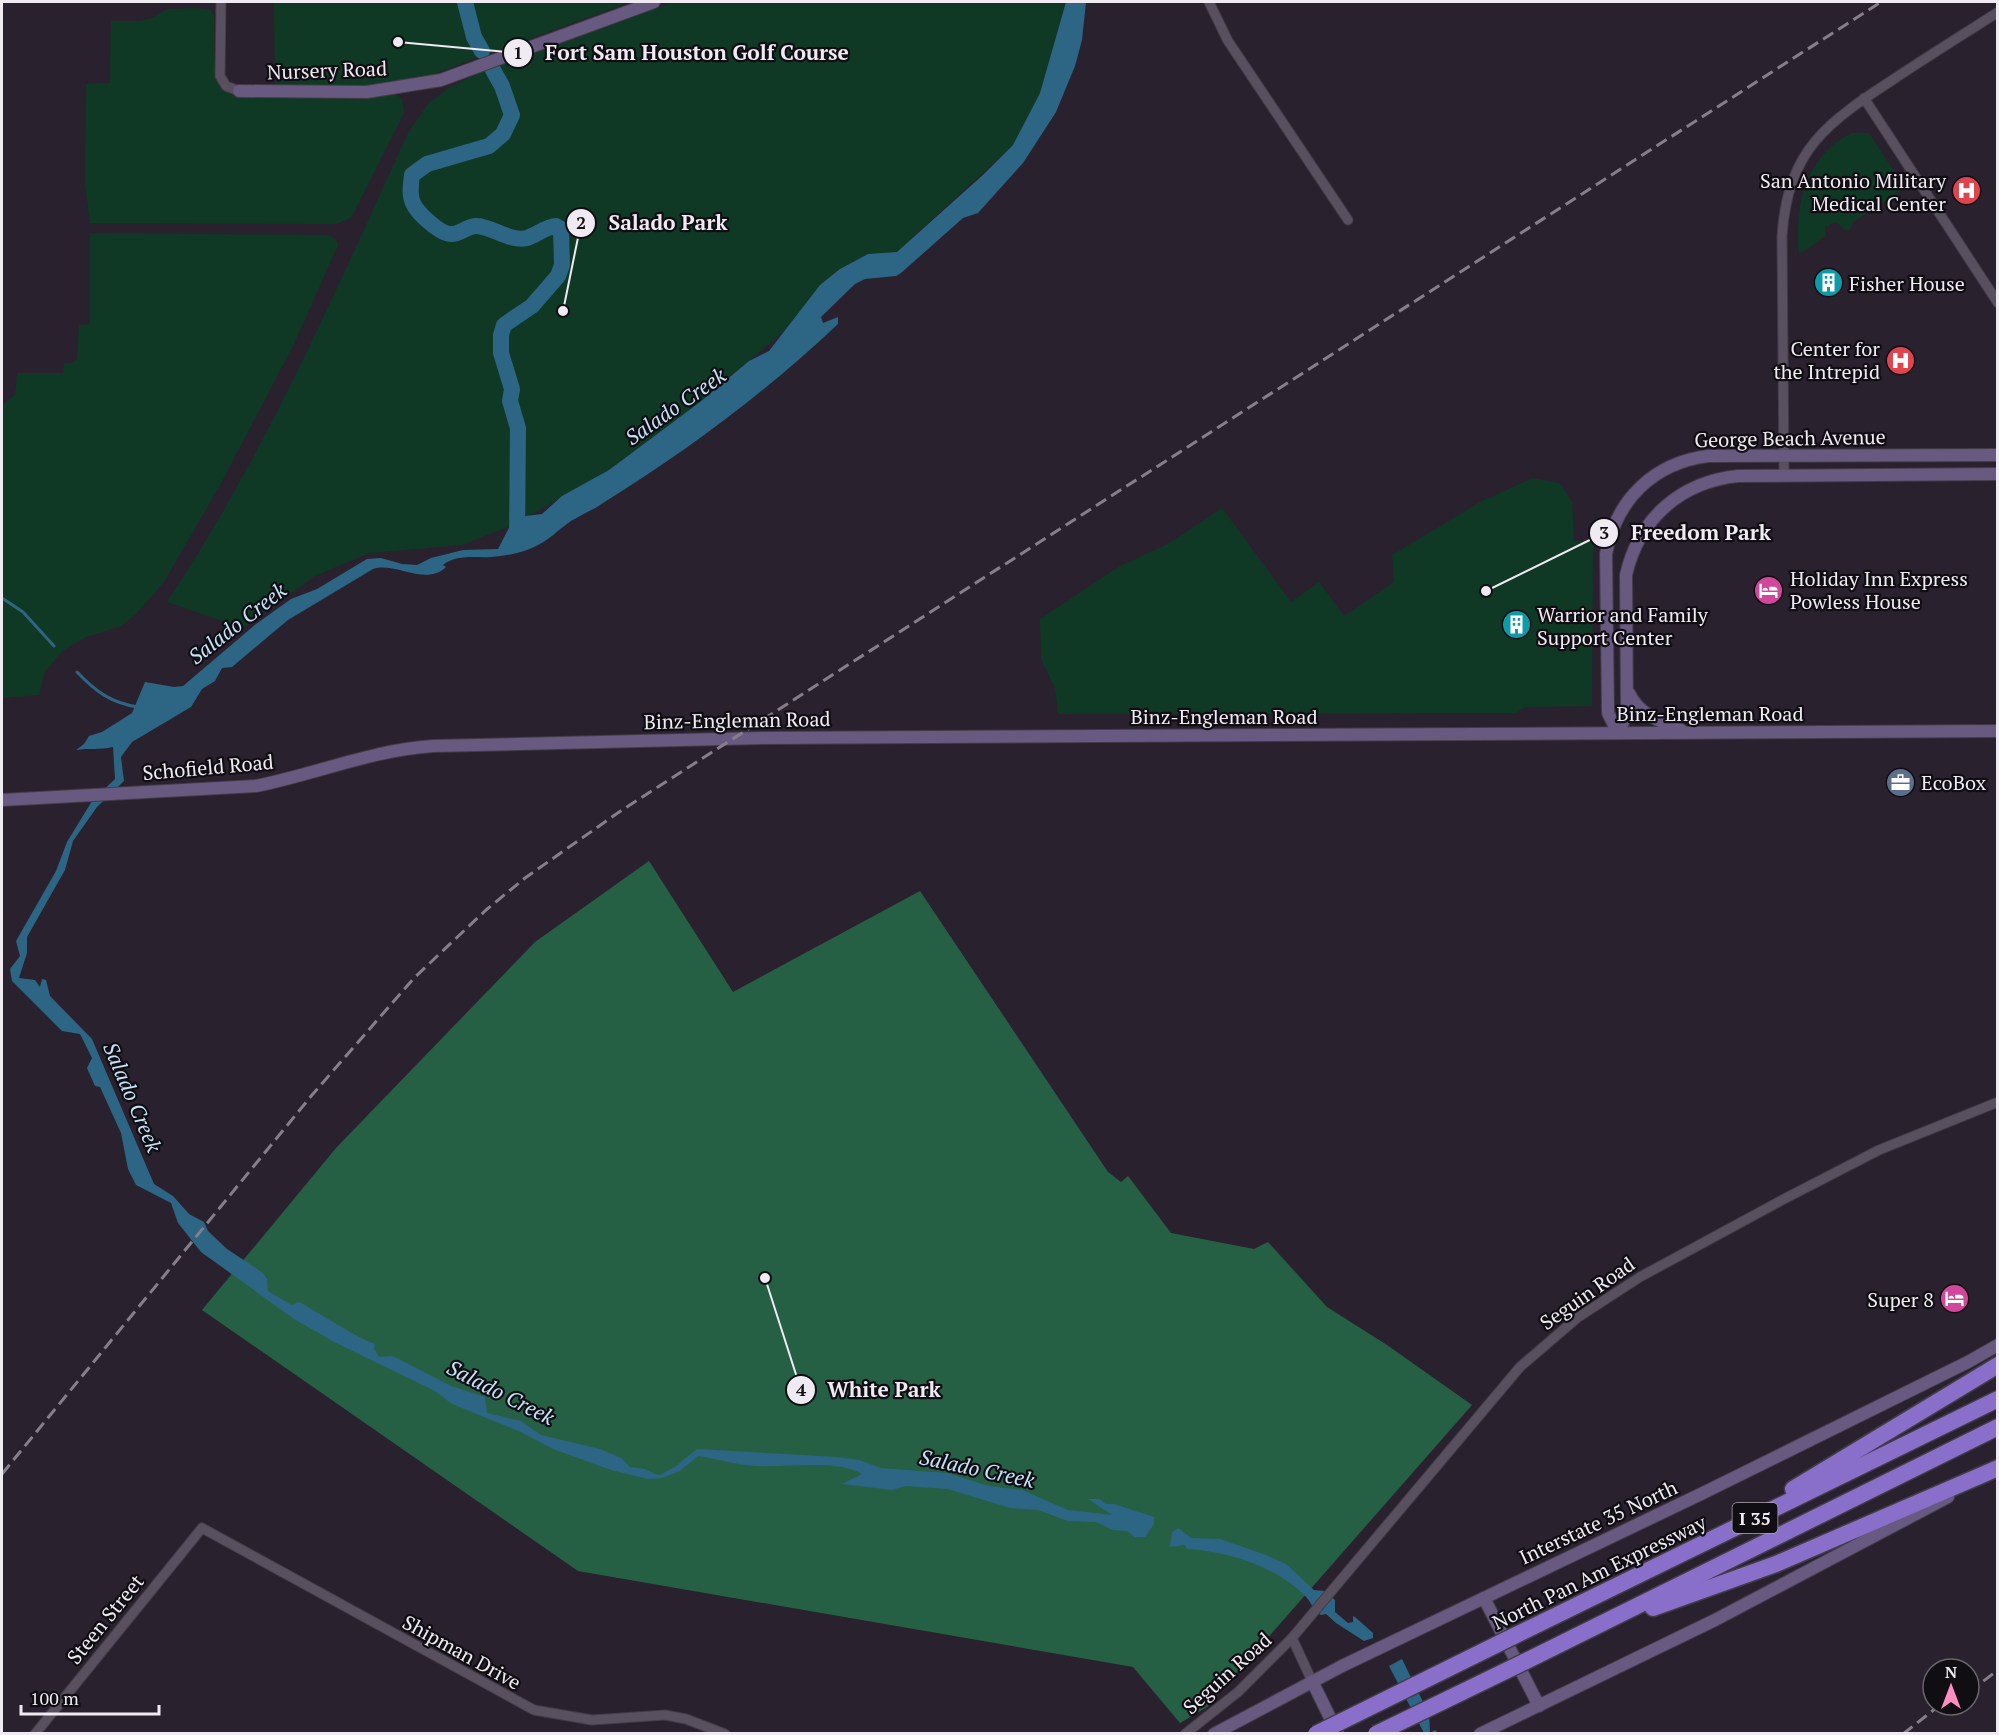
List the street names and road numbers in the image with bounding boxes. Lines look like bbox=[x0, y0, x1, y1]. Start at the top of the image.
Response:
street label: Nursery Road bbox=[267, 54, 387, 86]
street label: George Beach Avenue bbox=[1694, 423, 1886, 453]
street label: Binz-Engleman Road bbox=[1617, 700, 1803, 727]
street label: Binz-Engleman Road bbox=[1131, 703, 1317, 730]
street label: Binz-Engleman Road bbox=[643, 705, 831, 735]
street label: Schofield Road bbox=[141, 748, 275, 786]
street label: Seguin Road bbox=[1534, 1250, 1640, 1336]
street label: Interstate 35 North bbox=[1515, 1473, 1682, 1570]
road number: I 35 bbox=[1732, 1503, 1778, 1533]
street label: North Pan Am Expressway bbox=[1488, 1508, 1711, 1636]
street label: Steen Street bbox=[60, 1568, 150, 1670]
street label: Shipman Drive bbox=[398, 1608, 526, 1696]
street label: Seguin Road bbox=[1177, 1626, 1277, 1720]

